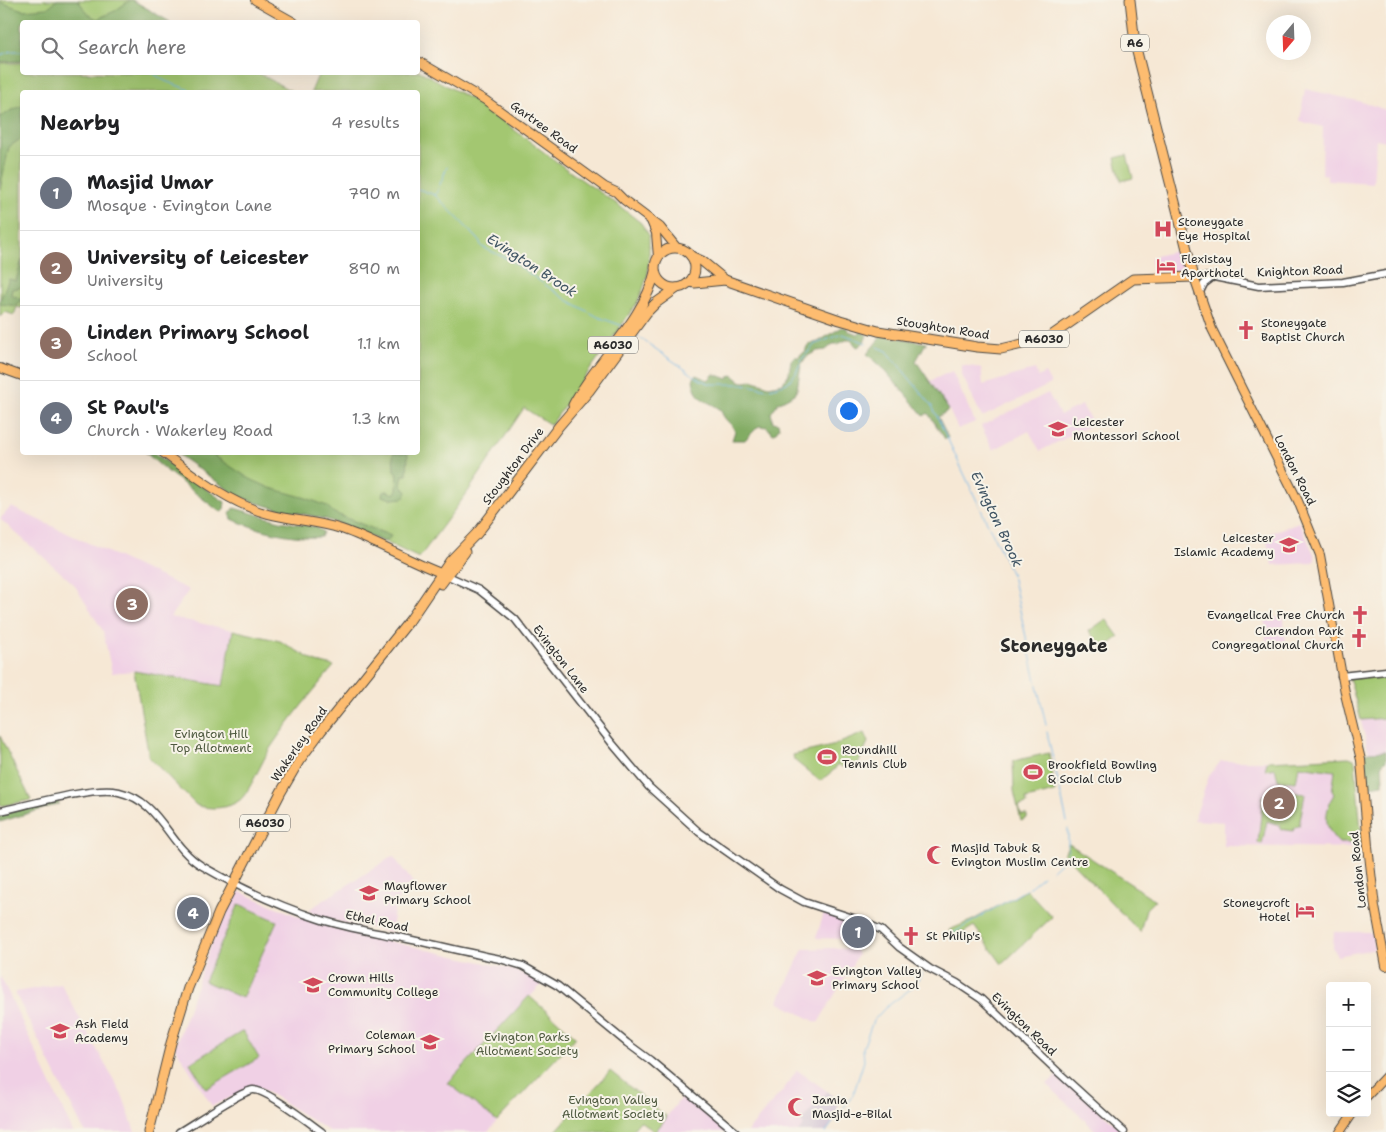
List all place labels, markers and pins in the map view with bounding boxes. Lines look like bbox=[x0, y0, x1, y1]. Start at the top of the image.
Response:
place label: Stoneygate Eye Hospital bbox=[1178, 214, 1251, 244]
hospital icon: Stoneygate Eye Hospital bbox=[1152, 218, 1174, 240]
place label: Flexistay Aparthotel bbox=[1181, 251, 1244, 281]
hotel icon: Flexistay Aparthotel bbox=[1155, 255, 1177, 277]
place label: Stoneygate Baptist Church bbox=[1261, 315, 1345, 345]
church icon: Stoneygate Baptist Church bbox=[1235, 319, 1257, 341]
place label: Leicester Montessori School bbox=[1073, 414, 1180, 444]
school or university icon: Leicester Montessori School bbox=[1047, 418, 1069, 440]
place label: Leicester Islamic Academy bbox=[1174, 530, 1274, 560]
school or university icon: Leicester Islamic Academy bbox=[1278, 534, 1300, 556]
pin: 3 bbox=[116, 585, 148, 623]
church icon: Evangelical Free Church bbox=[1349, 604, 1371, 626]
place label: Evangelical Free Church bbox=[1207, 607, 1345, 623]
place label: Clarendon Park Congregational Church bbox=[1211, 623, 1344, 653]
church icon: Clarendon Park Congregational Church bbox=[1348, 627, 1370, 649]
place label: Roundhill Tennis Club bbox=[842, 742, 907, 772]
sports icon: Roundhill Tennis Club bbox=[816, 746, 838, 768]
place label: Brookfield Bowling & Social Club bbox=[1048, 757, 1157, 787]
sports icon: Brookfield Bowling & Social Club bbox=[1022, 761, 1044, 783]
pin: 2 bbox=[1263, 784, 1295, 822]
place label: Masjid Tabuk & Evington Muslim Centre bbox=[951, 840, 1089, 870]
mosque icon: Masjid Tabuk & Evington Muslim Centre bbox=[925, 844, 947, 866]
place label: Mayflower Primary School bbox=[384, 878, 471, 908]
school or university icon: Mayflower Primary School bbox=[358, 882, 380, 904]
pin: 4 bbox=[177, 894, 209, 932]
place label: Stoneycroft Hotel bbox=[1223, 895, 1290, 925]
hotel icon: Stoneycroft Hotel bbox=[1294, 899, 1316, 921]
pin: 1 bbox=[842, 913, 874, 951]
church icon: St Philip's bbox=[900, 925, 922, 947]
place label: St Philip's bbox=[926, 928, 981, 944]
place label: Evington Valley Primary School bbox=[832, 963, 922, 993]
school or university icon: Evington Valley Primary School bbox=[806, 967, 828, 989]
place label: Crown Hills Community College bbox=[328, 970, 439, 1000]
school or university icon: Crown Hills Community College bbox=[302, 974, 324, 996]
place label: Ash Field Academy bbox=[75, 1016, 129, 1046]
school or university icon: Ash Field Academy bbox=[49, 1020, 71, 1042]
place label: Coleman Primary School bbox=[328, 1027, 415, 1057]
school or university icon: Coleman Primary School bbox=[419, 1031, 441, 1053]
place label: Jamia Masjid-e-Bilal bbox=[812, 1092, 892, 1122]
mosque icon: Jamia Masjid-e-Bilal bbox=[786, 1096, 808, 1118]

